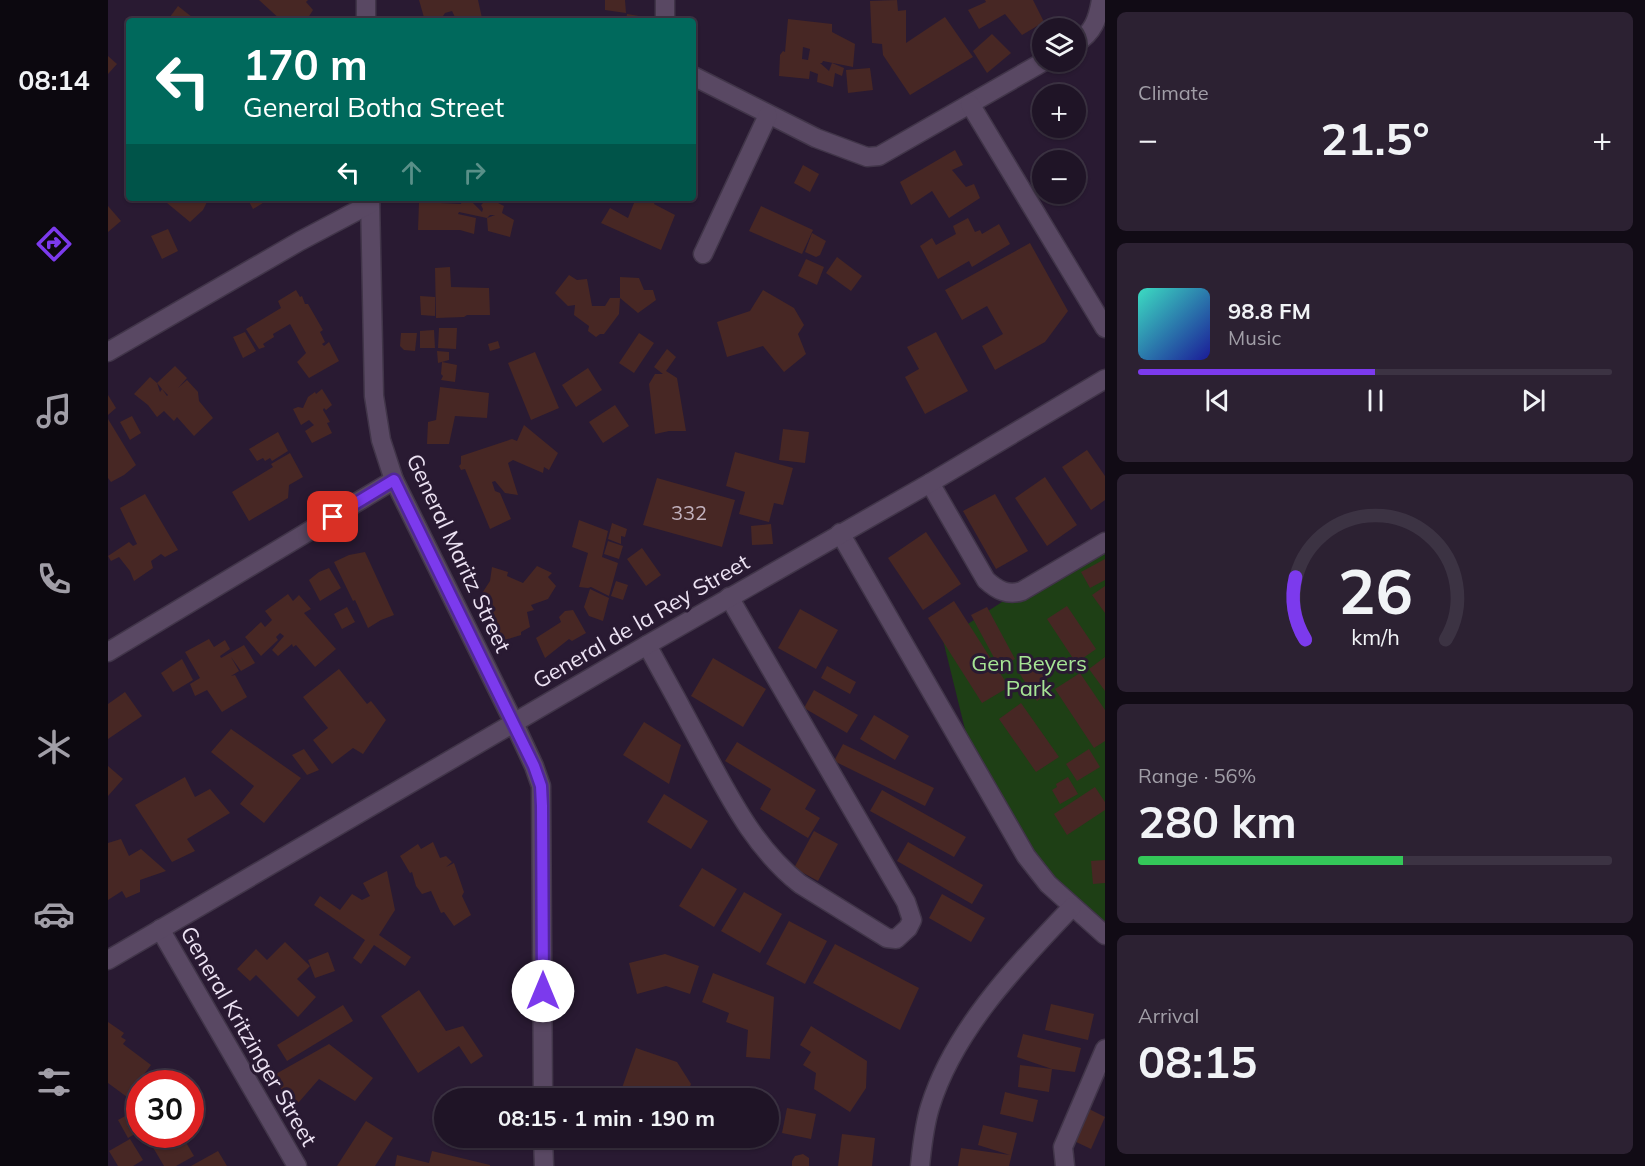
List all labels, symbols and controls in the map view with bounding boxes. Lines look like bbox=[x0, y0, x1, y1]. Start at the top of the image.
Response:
map controls bbox=[1032, 18, 1086, 204]
button: layers bbox=[1032, 18, 1086, 72]
text: 170 m bbox=[243, 38, 368, 91]
icon: left bbox=[144, 42, 222, 120]
text: 08:14 bbox=[18, 63, 90, 97]
text: Climate bbox=[1138, 80, 1209, 105]
button: + bbox=[1032, 84, 1086, 138]
text: General Botha Street bbox=[243, 90, 504, 124]
text: 21.5° bbox=[1320, 110, 1430, 166]
text: − bbox=[1138, 118, 1158, 159]
text: + bbox=[1592, 118, 1612, 159]
button: − bbox=[1032, 150, 1086, 204]
icon: left bbox=[332, 156, 365, 189]
icon: ahead bbox=[395, 156, 428, 189]
icon: right bbox=[458, 156, 491, 189]
icon: directions bbox=[33, 223, 75, 265]
text: 98.8 FM bbox=[1228, 297, 1311, 325]
text: Music bbox=[1228, 325, 1281, 350]
icon: previous bbox=[1201, 384, 1234, 417]
icon: pause bbox=[1359, 384, 1392, 417]
icon: next bbox=[1517, 384, 1550, 417]
icon: music bbox=[33, 390, 75, 432]
street label: General Maritz Street bbox=[401, 449, 517, 657]
pin bbox=[307, 491, 358, 542]
icon: arrive bbox=[316, 500, 349, 533]
house number: 332 bbox=[671, 500, 707, 525]
street label: General de la Rey Street bbox=[528, 547, 754, 694]
text: 26 bbox=[1338, 551, 1412, 630]
icon: phone bbox=[33, 558, 75, 600]
text: km/h bbox=[1351, 623, 1399, 650]
park label: Gen Beyers Park bbox=[971, 649, 1087, 702]
icon: climate bbox=[33, 726, 75, 768]
text: Range · 56% bbox=[1138, 763, 1256, 788]
text: 280 km bbox=[1138, 793, 1297, 849]
icon: car bbox=[33, 893, 75, 935]
street label: General Kritzinger Street bbox=[175, 921, 324, 1151]
position arrow bbox=[511, 959, 575, 1023]
text: Arrival bbox=[1138, 1003, 1199, 1028]
text: 08:15 bbox=[1138, 1033, 1257, 1089]
icon: filters bbox=[33, 1061, 75, 1103]
speed limit sign: 30 bbox=[126, 1070, 204, 1148]
text: 08:15 · 1 min · 190 m bbox=[498, 1104, 715, 1132]

